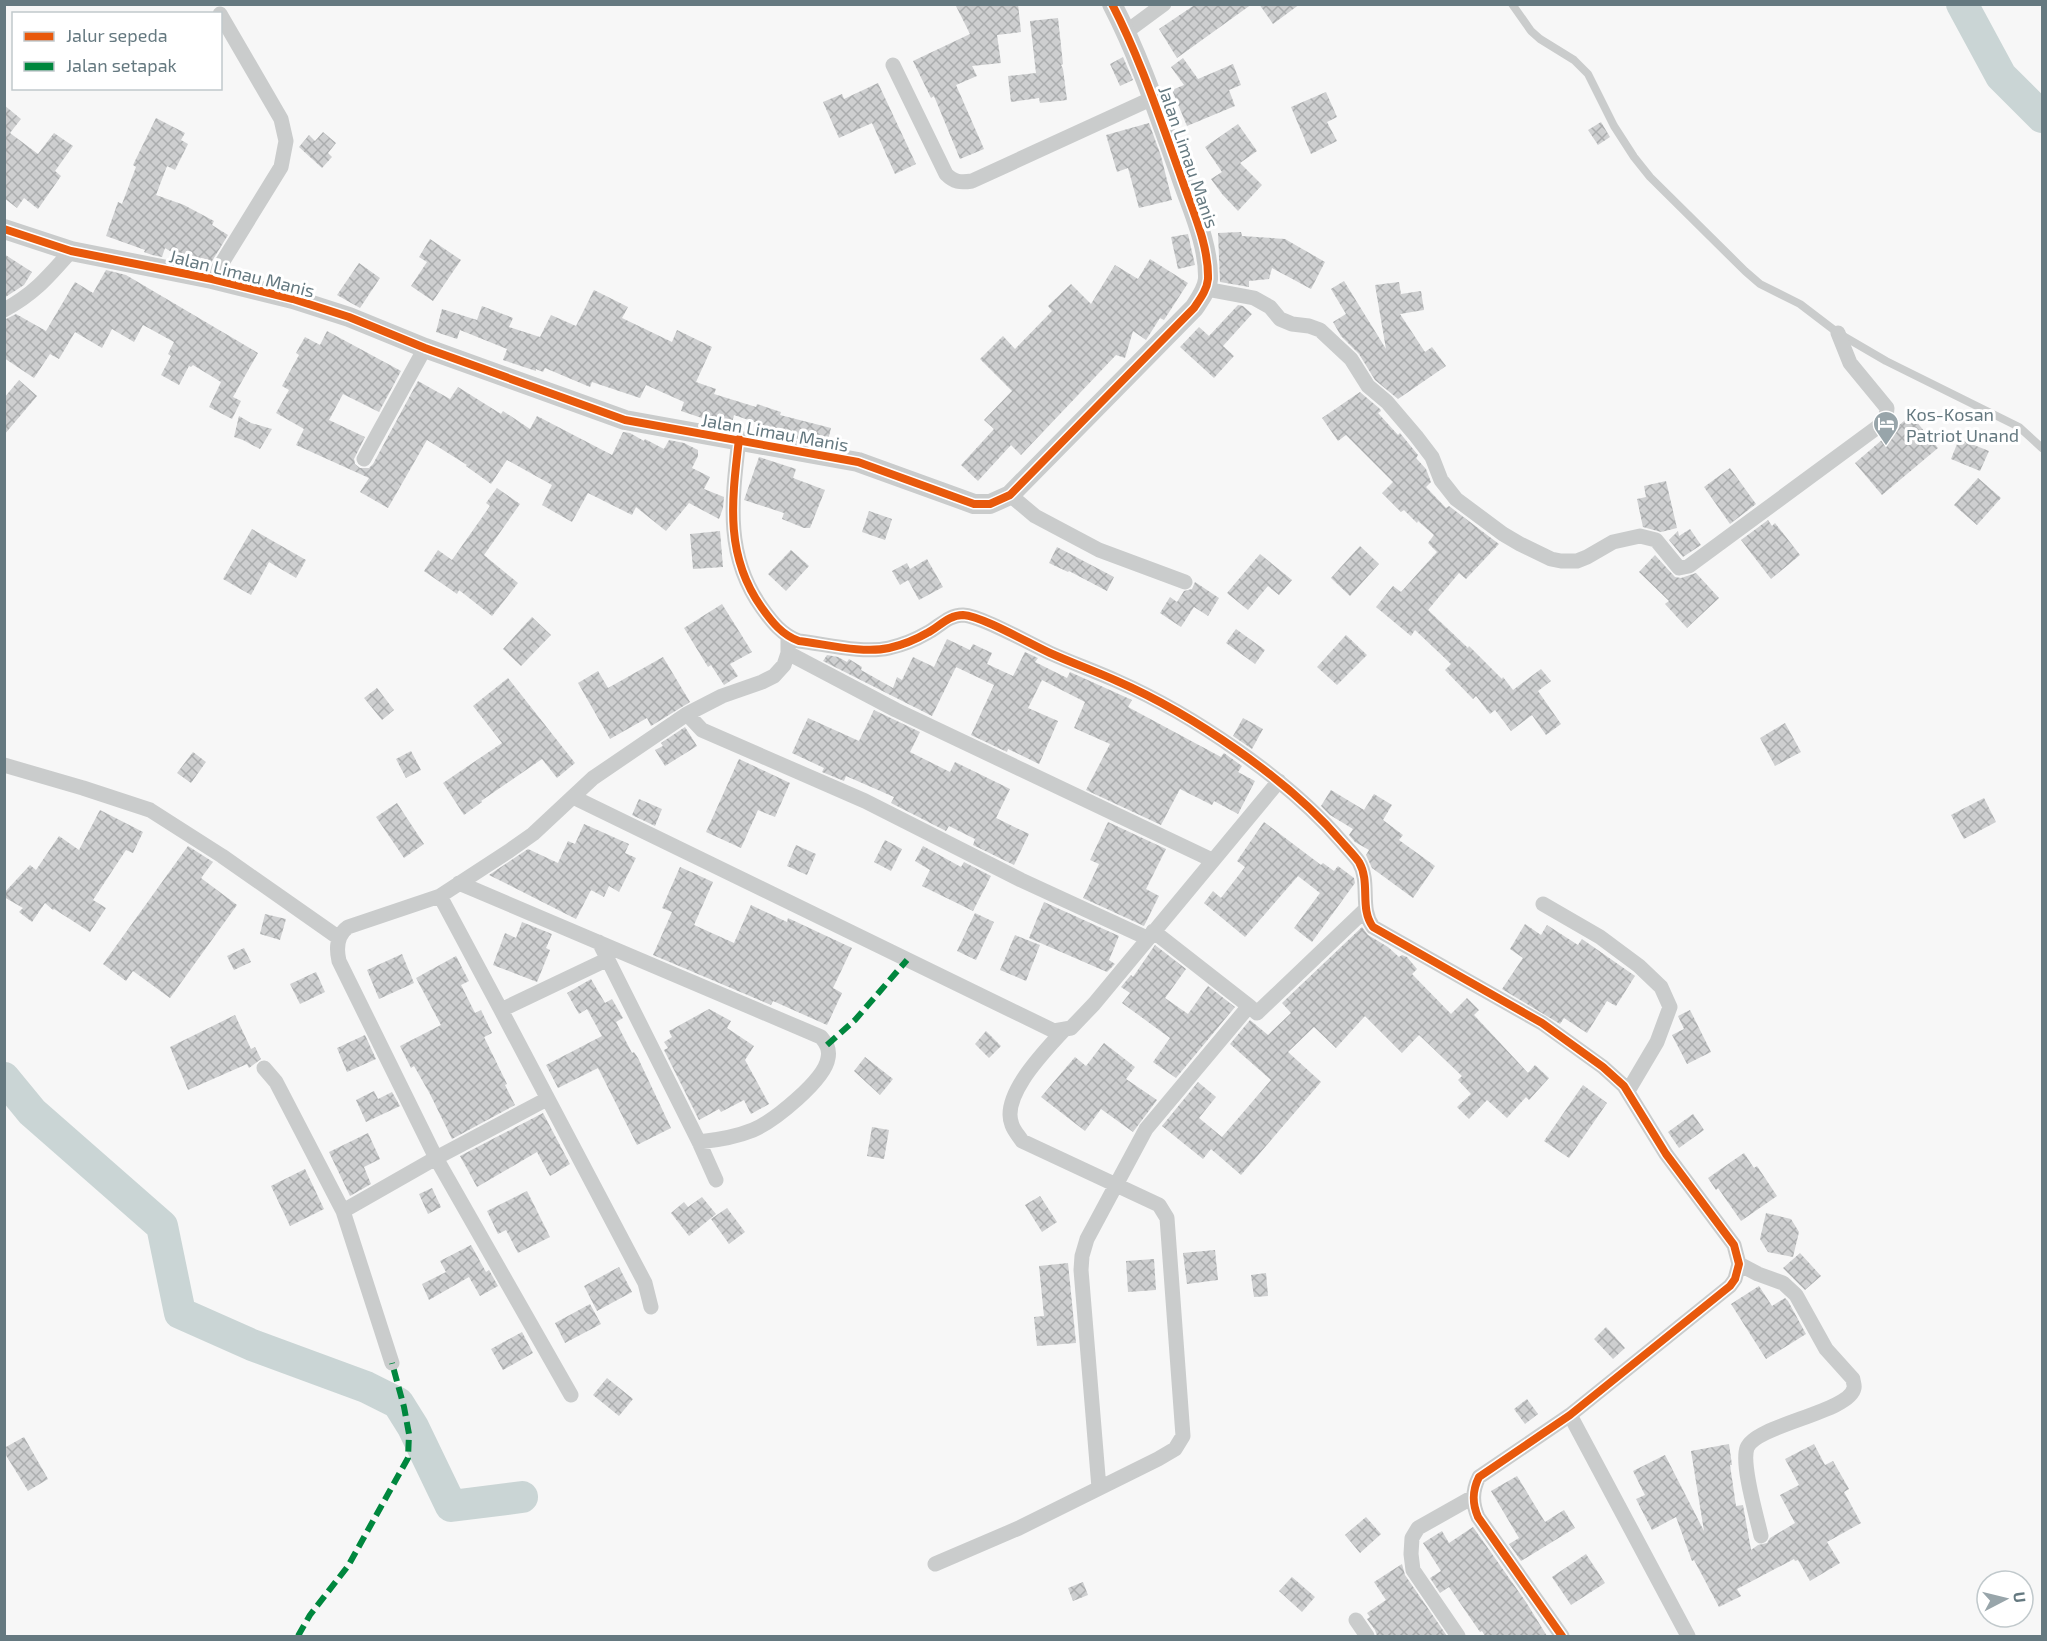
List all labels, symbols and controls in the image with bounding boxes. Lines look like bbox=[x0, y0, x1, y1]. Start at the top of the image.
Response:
legend bbox=[12, 12, 222, 90]
text: Jalur sepeda bbox=[66, 24, 168, 46]
text: Jalan setapak bbox=[66, 54, 177, 76]
street label: Jalan Limau Manis bbox=[1154, 83, 1224, 231]
street label: Jalan Limau Manis bbox=[167, 244, 317, 302]
place label: Kos-Kosan Patriot Unand bbox=[1906, 403, 2019, 446]
street label: Jalan Limau Manis bbox=[700, 408, 850, 456]
hotel icon: Kos-Kosan Patriot Unand bbox=[1871, 409, 1901, 447]
north arrow bbox=[1975, 1569, 2035, 1629]
text: U bbox=[2010, 1591, 2030, 1604]

